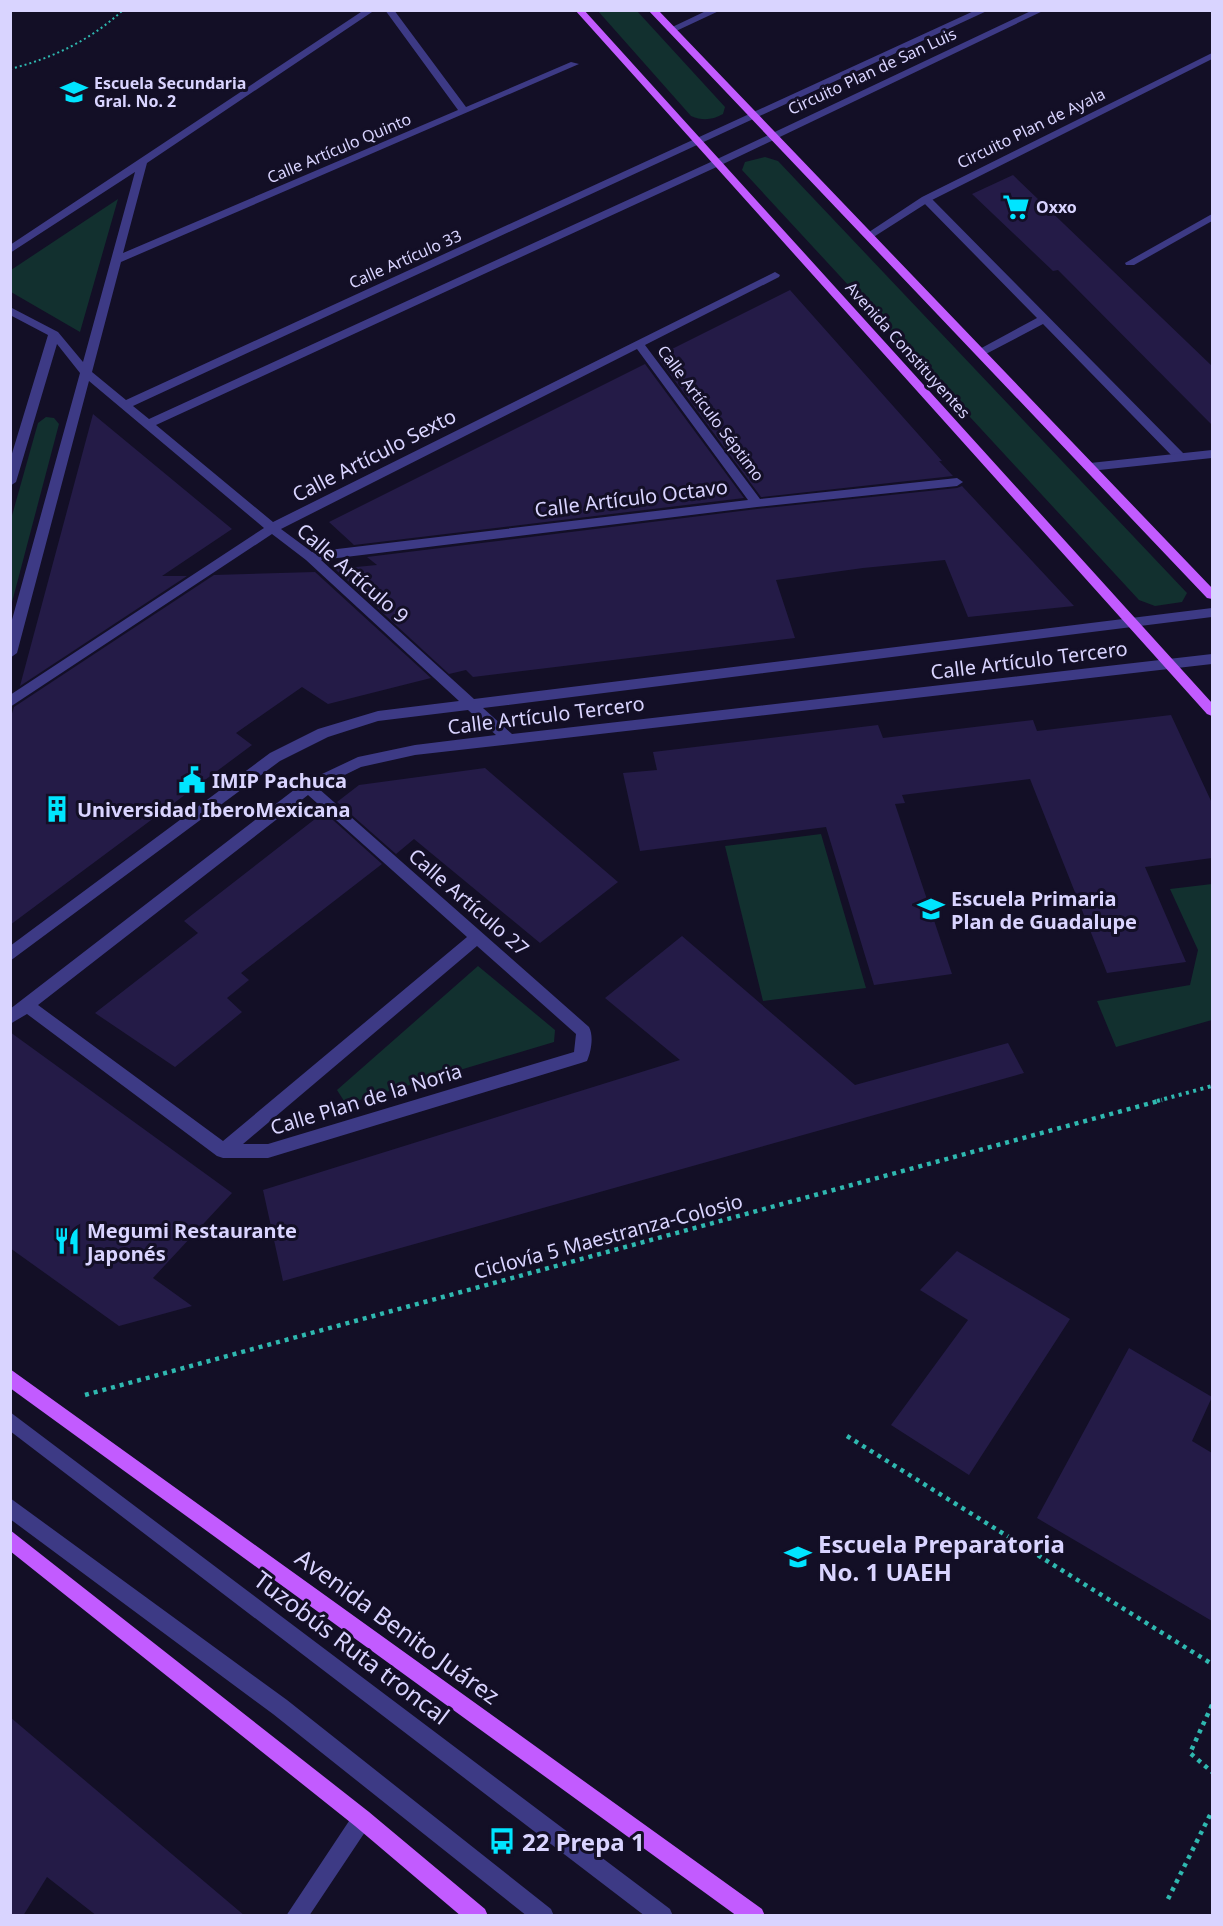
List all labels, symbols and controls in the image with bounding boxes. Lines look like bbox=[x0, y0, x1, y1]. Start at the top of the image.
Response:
street label: Circuito Plan de San Luis bbox=[784, 22, 960, 120]
place label: Escuela Secundaria Gral. No. 2 bbox=[94, 72, 246, 112]
school or university icon: Escuela Secundaria Gral. No. 2 bbox=[59, 77, 89, 107]
street label: Circuito Plan de Ayala bbox=[953, 83, 1109, 173]
street label: Calle Artículo Quinto bbox=[264, 108, 414, 188]
supermarket icon: Oxxo bbox=[1001, 192, 1031, 222]
place label: Oxxo bbox=[1036, 196, 1077, 218]
street label: Calle Artículo 33 bbox=[345, 224, 465, 294]
street label: Avenida Constituyentes bbox=[841, 277, 975, 423]
street label: Calle Artículo Séptimo bbox=[653, 340, 769, 486]
street label: Calle Artículo Sexto bbox=[288, 402, 460, 508]
street label: Calle Artículo Octavo bbox=[533, 473, 729, 523]
street label: Calle Artículo 9 bbox=[291, 517, 415, 629]
street label: Calle Artículo Tercero bbox=[929, 635, 1129, 685]
street label: Calle Artículo Tercero bbox=[446, 690, 646, 740]
public building icon: IMIP Pachuca bbox=[177, 765, 207, 795]
place label: IMIP Pachuca bbox=[212, 767, 347, 794]
building icon: Universidad IberoMexicana bbox=[42, 794, 72, 824]
place label: Universidad IberoMexicana bbox=[77, 796, 351, 823]
street label: Calle Artículo 27 bbox=[403, 842, 535, 962]
place label: Escuela Primaria Plan de Guadalupe bbox=[951, 885, 1137, 935]
school or university icon: Escuela Primaria Plan de Guadalupe bbox=[916, 894, 946, 924]
street label: Calle Plan de la Noria bbox=[267, 1057, 465, 1141]
street label: Ciclovía 5 Maestranza-Colosio bbox=[471, 1187, 745, 1285]
place label: Megumi Restaurante Japonés bbox=[85, 1217, 297, 1267]
restaurant icon: Megumi Restaurante Japonés bbox=[52, 1226, 82, 1256]
place label: Escuela Preparatoria No. 1 UAEH bbox=[818, 1527, 1065, 1588]
street label: Avenida Benito Juárez bbox=[289, 1541, 507, 1711]
school or university icon: Escuela Preparatoria No. 1 UAEH bbox=[783, 1542, 813, 1572]
street label: Tuzobús Ruta troncal bbox=[247, 1563, 457, 1731]
place label: 22 Prepa 1 bbox=[522, 1825, 645, 1858]
bus stop icon: 22 Prepa 1 bbox=[487, 1826, 517, 1856]

